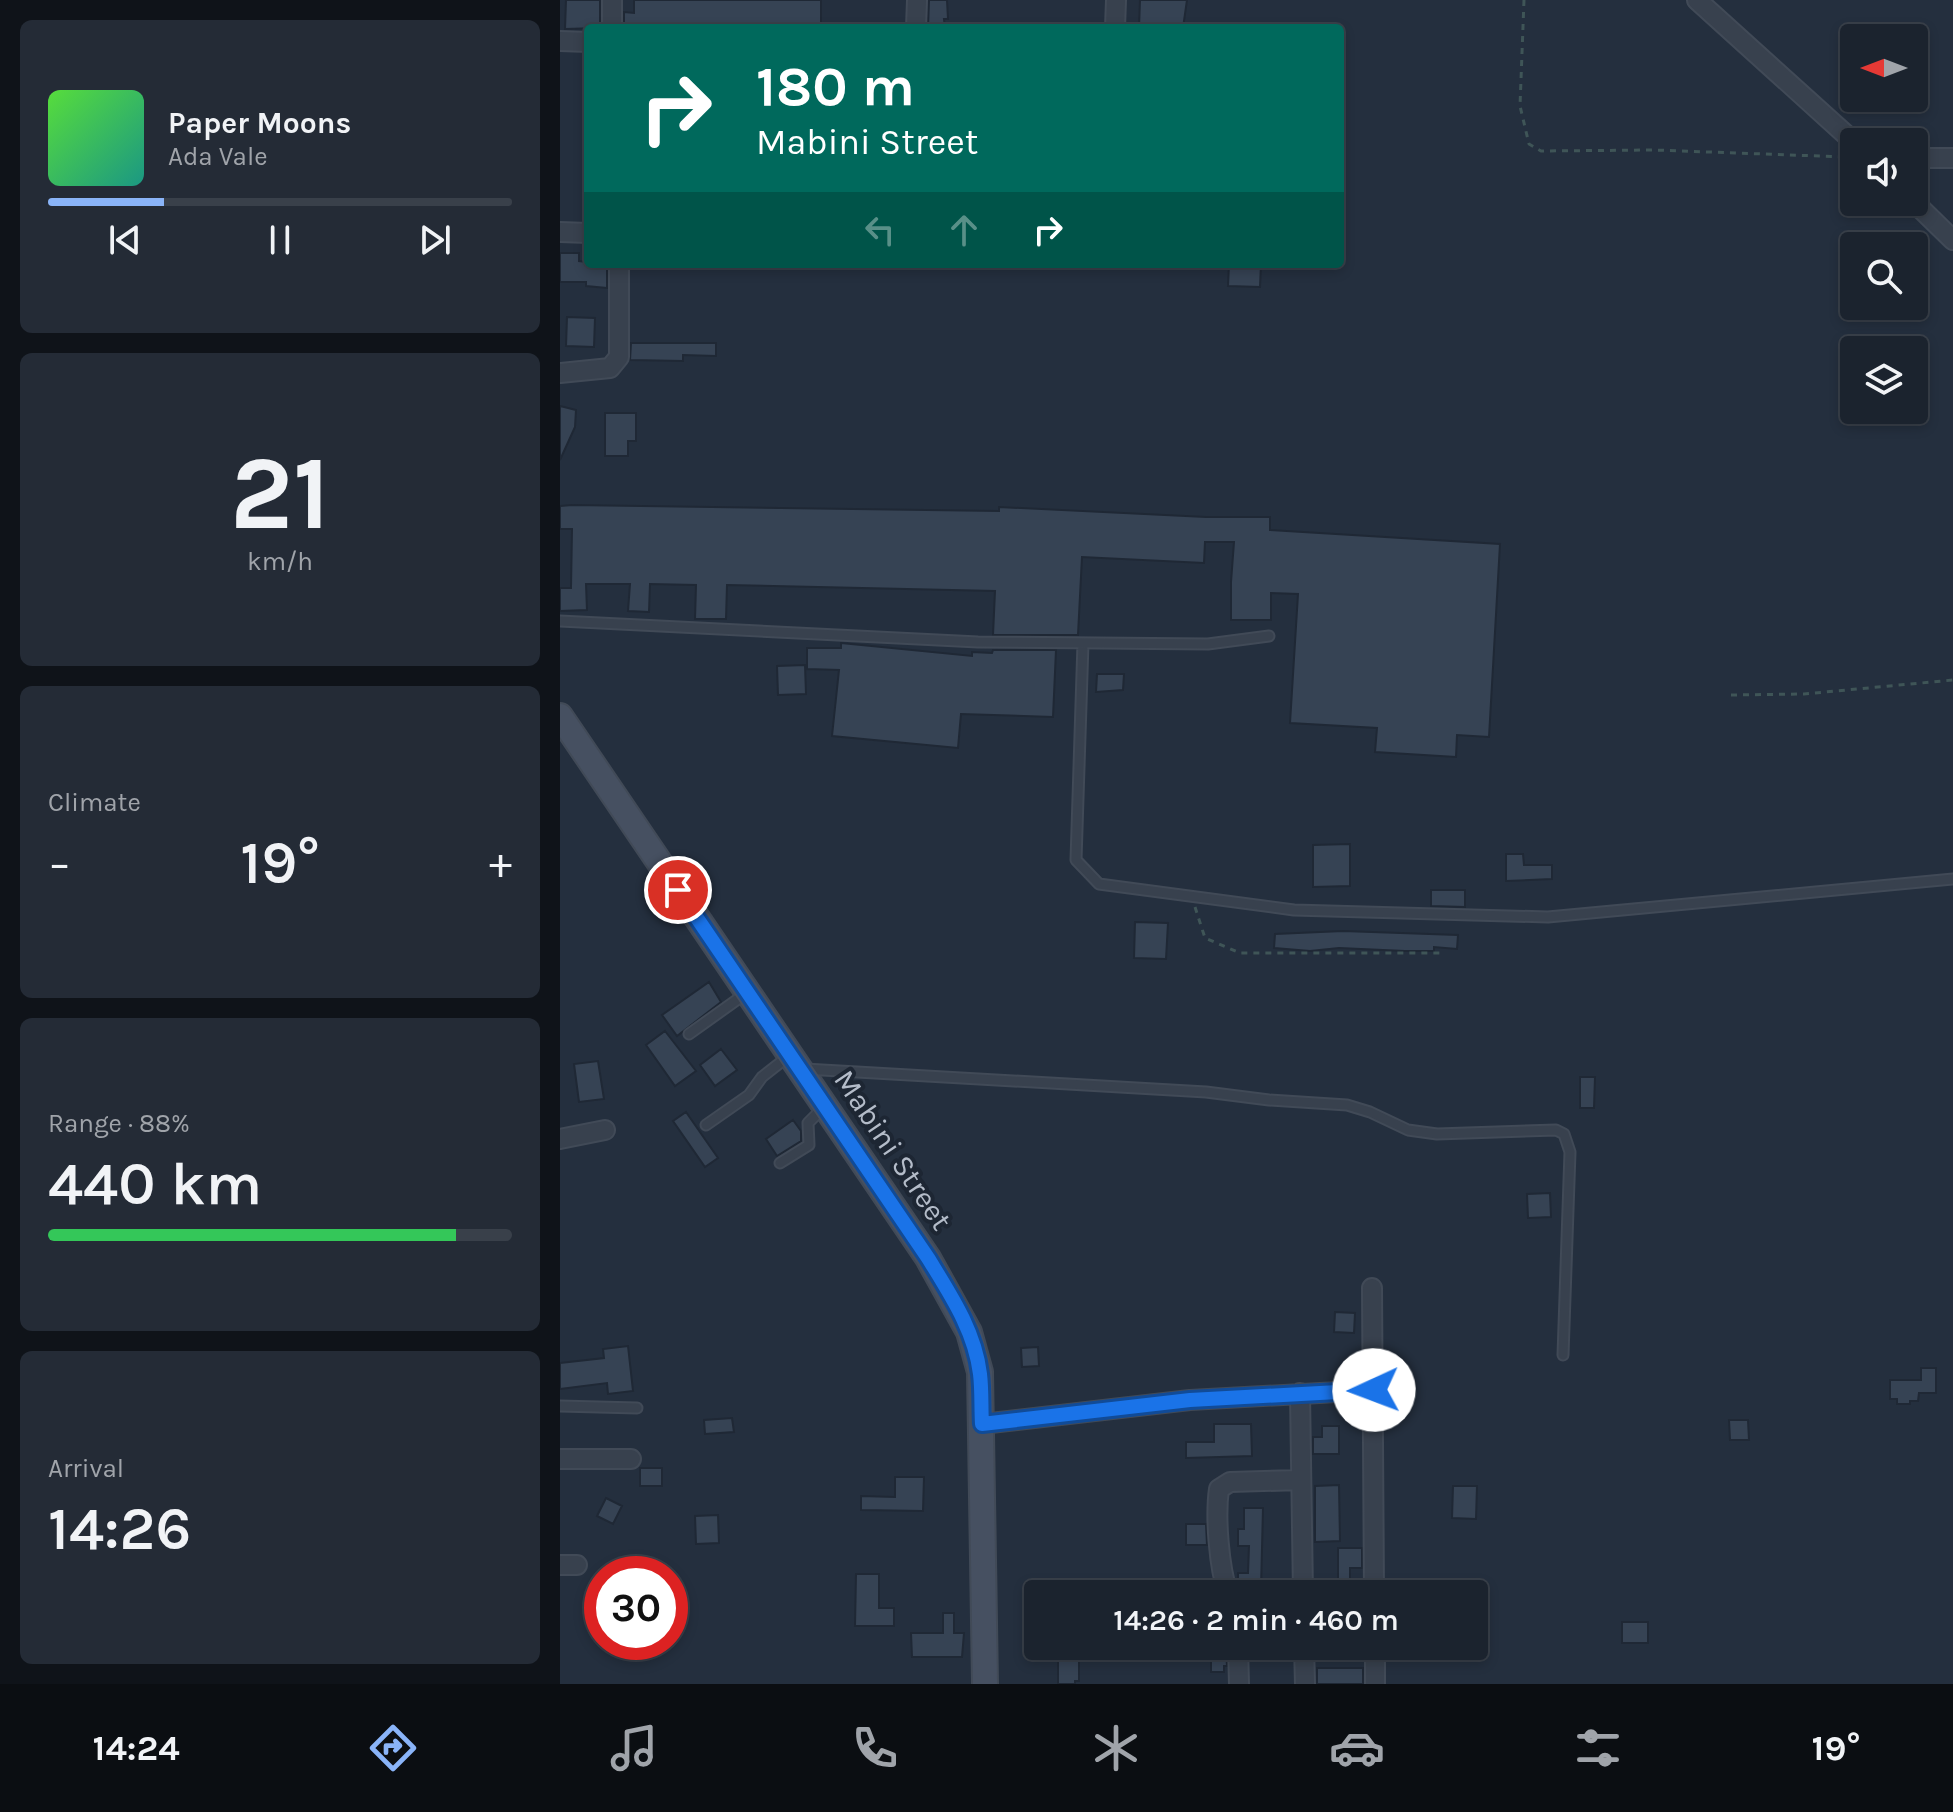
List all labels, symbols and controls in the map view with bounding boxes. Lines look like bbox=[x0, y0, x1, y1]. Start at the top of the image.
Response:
north arrow bbox=[1840, 24, 1928, 112]
map controls bbox=[1840, 24, 1928, 424]
text: 180 m bbox=[756, 54, 915, 119]
icon: right bbox=[624, 56, 728, 160]
text: Paper Moons bbox=[168, 105, 351, 141]
text: Mabini Street bbox=[756, 121, 978, 163]
button: sound bbox=[1840, 128, 1928, 216]
text: Ada Vale bbox=[168, 141, 268, 172]
icon: left bbox=[858, 208, 902, 252]
icon: ahead bbox=[942, 208, 986, 252]
icon: right bbox=[1026, 208, 1070, 252]
icon: previous bbox=[103, 218, 147, 262]
icon: pause bbox=[258, 218, 302, 262]
icon: next bbox=[413, 218, 457, 262]
button: search bbox=[1840, 232, 1928, 320]
button: layers bbox=[1840, 336, 1928, 424]
text: 21 bbox=[230, 433, 330, 554]
text: km/h bbox=[247, 546, 313, 577]
text: Climate bbox=[48, 787, 141, 818]
text: 19° bbox=[240, 828, 320, 898]
text: − bbox=[48, 838, 71, 889]
text: + bbox=[489, 838, 512, 889]
pin bbox=[644, 856, 712, 924]
icon: arrive bbox=[656, 868, 700, 912]
street label: Mabini Street bbox=[826, 1063, 960, 1237]
text: Range · 88% bbox=[48, 1108, 190, 1139]
text: 440 km bbox=[48, 1149, 262, 1219]
position arrow bbox=[1332, 1348, 1416, 1432]
text: Arrival bbox=[48, 1453, 124, 1484]
text: 14:26 bbox=[48, 1494, 191, 1564]
speed limit sign: 30 bbox=[584, 1556, 688, 1660]
text: 14:26 · 2 min · 460 m bbox=[1113, 1602, 1399, 1638]
icon: directions bbox=[365, 1720, 421, 1776]
icon: music bbox=[606, 1720, 662, 1776]
icon: phone bbox=[847, 1720, 903, 1776]
icon: climate bbox=[1088, 1720, 1144, 1776]
icon: car bbox=[1329, 1720, 1385, 1776]
icon: filters bbox=[1570, 1720, 1626, 1776]
text: 14:24 bbox=[93, 1727, 180, 1769]
text: 19° bbox=[1812, 1727, 1860, 1769]

